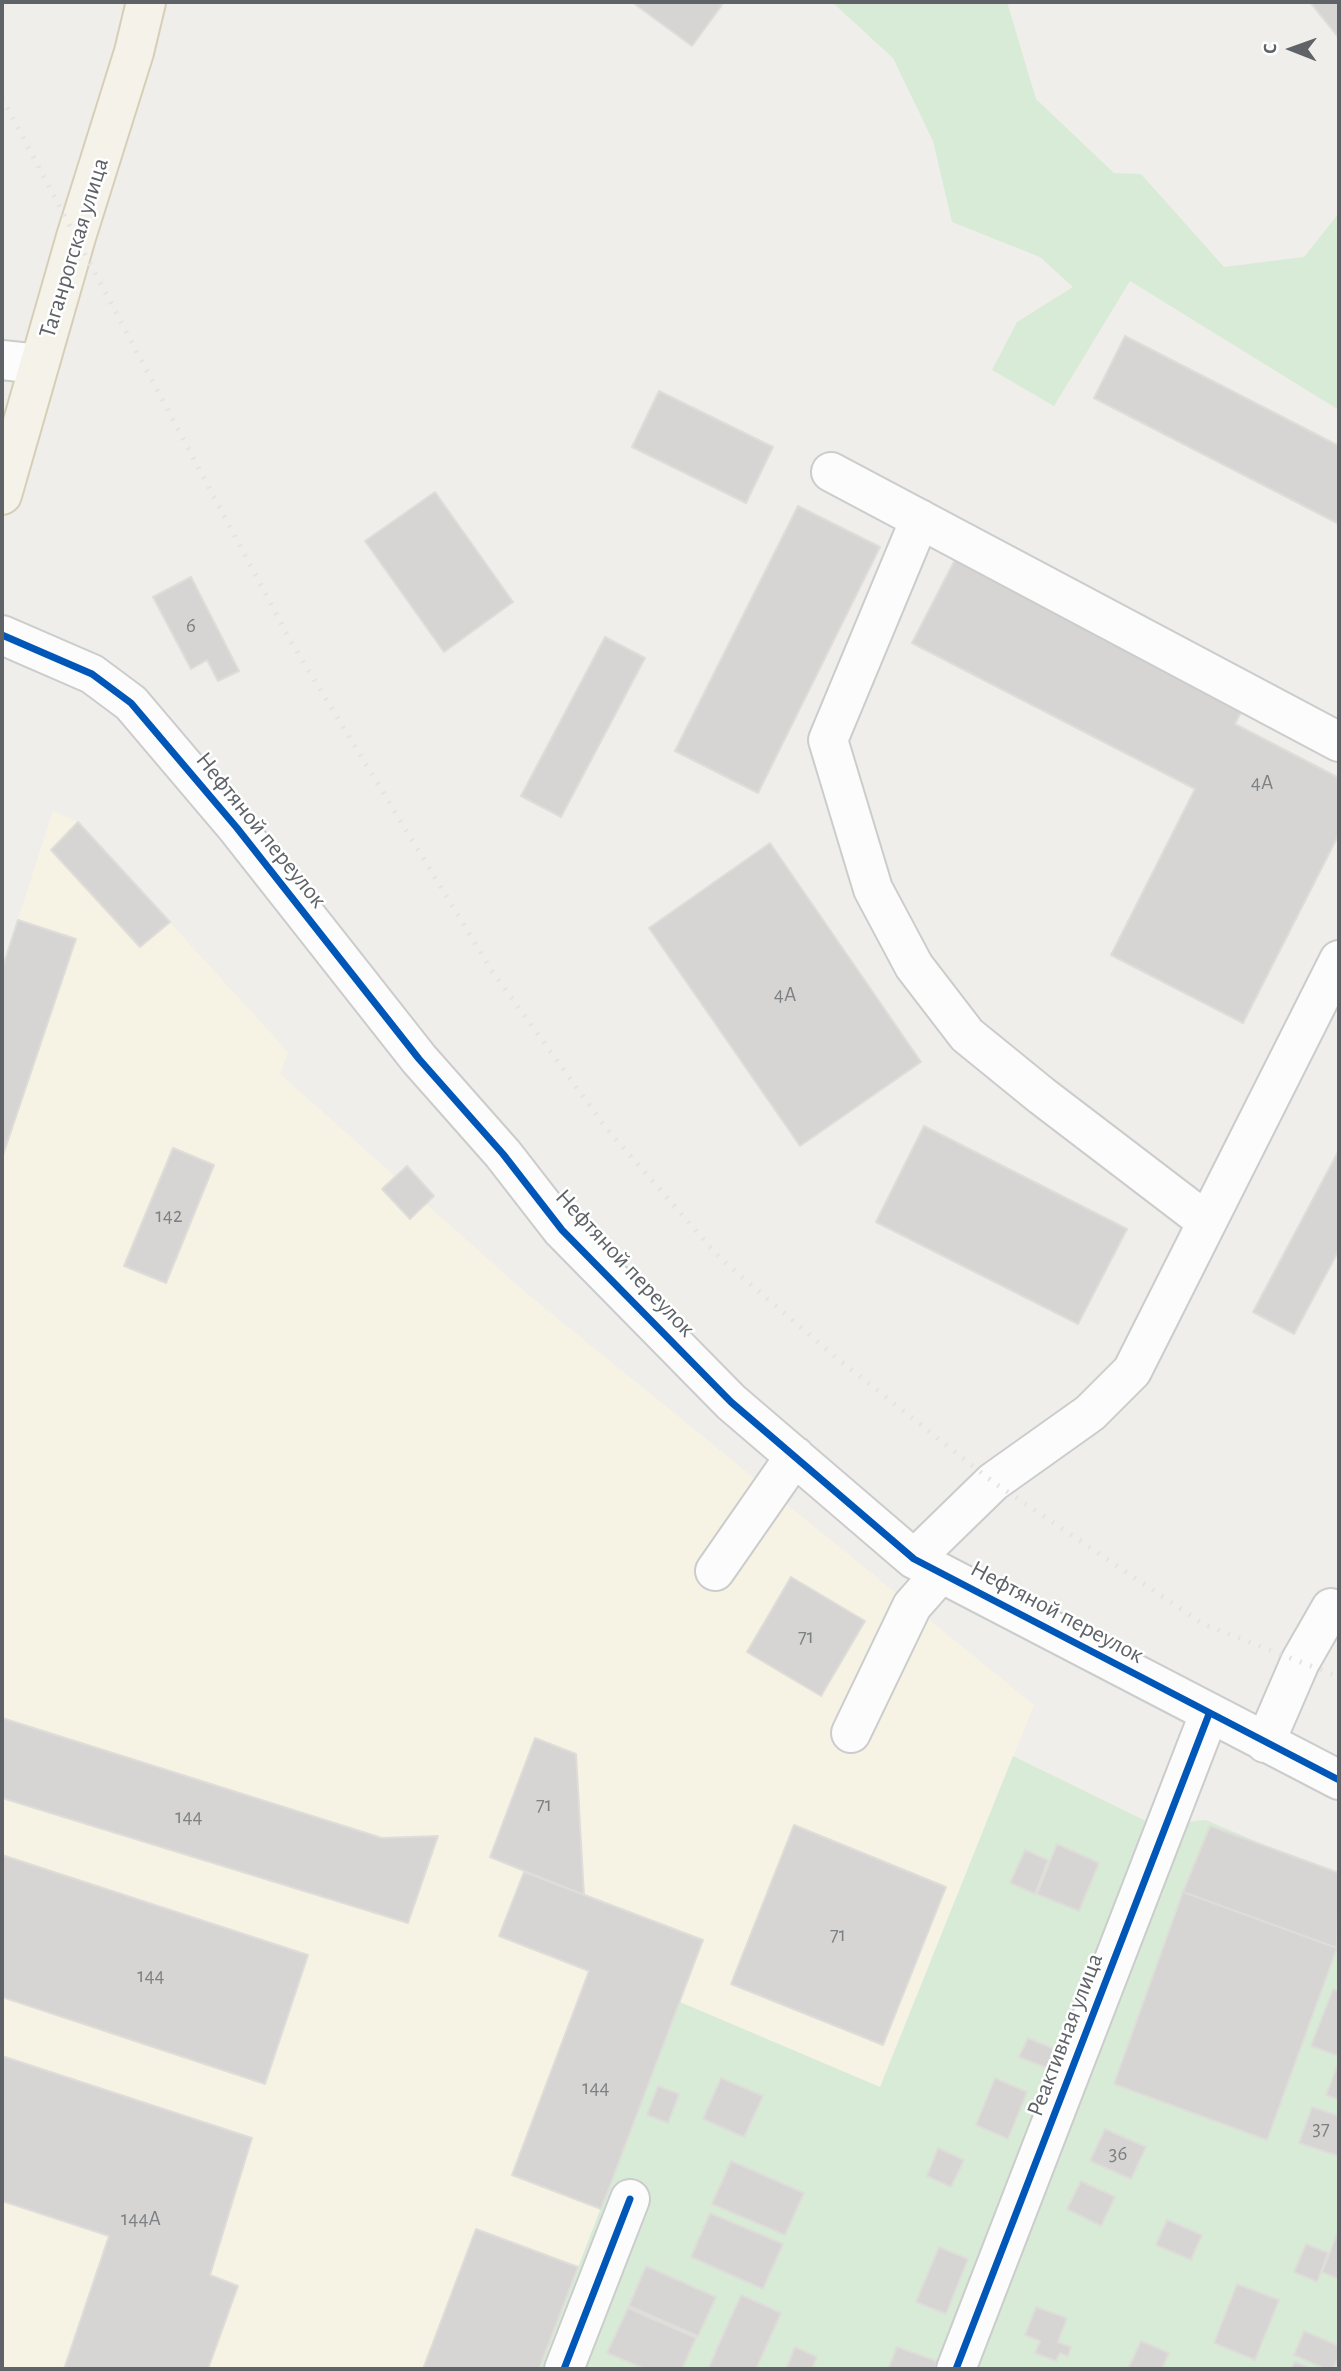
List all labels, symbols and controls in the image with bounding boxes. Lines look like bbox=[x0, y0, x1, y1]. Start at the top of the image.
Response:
north arrow bbox=[1257, 14, 1327, 84]
text: С bbox=[1261, 43, 1280, 54]
street label: Таганрогская улица bbox=[33, 155, 115, 341]
house number: 6 bbox=[186, 613, 196, 639]
street label: Нефтяной переулок bbox=[189, 746, 333, 914]
house number: 4А bbox=[1251, 770, 1273, 796]
house number: 4А bbox=[774, 982, 796, 1008]
street label: Нефтяной переулок bbox=[549, 1183, 701, 1343]
house number: 142 bbox=[156, 1203, 182, 1229]
street label: Нефтяной переулок bbox=[965, 1554, 1149, 1670]
house number: 71 bbox=[798, 1624, 814, 1650]
house number: 71 bbox=[536, 1792, 552, 1818]
house number: 144 bbox=[175, 1804, 203, 1830]
house number: 71 bbox=[830, 1922, 846, 1948]
street label: Реактивная улица bbox=[1021, 1949, 1109, 2121]
house number: 144 bbox=[137, 1963, 165, 1989]
house number: 144 bbox=[582, 2075, 610, 2101]
house number: 37 bbox=[1312, 2116, 1330, 2142]
house number: 36 bbox=[1109, 2141, 1127, 2167]
house number: 144А bbox=[121, 2206, 161, 2232]

